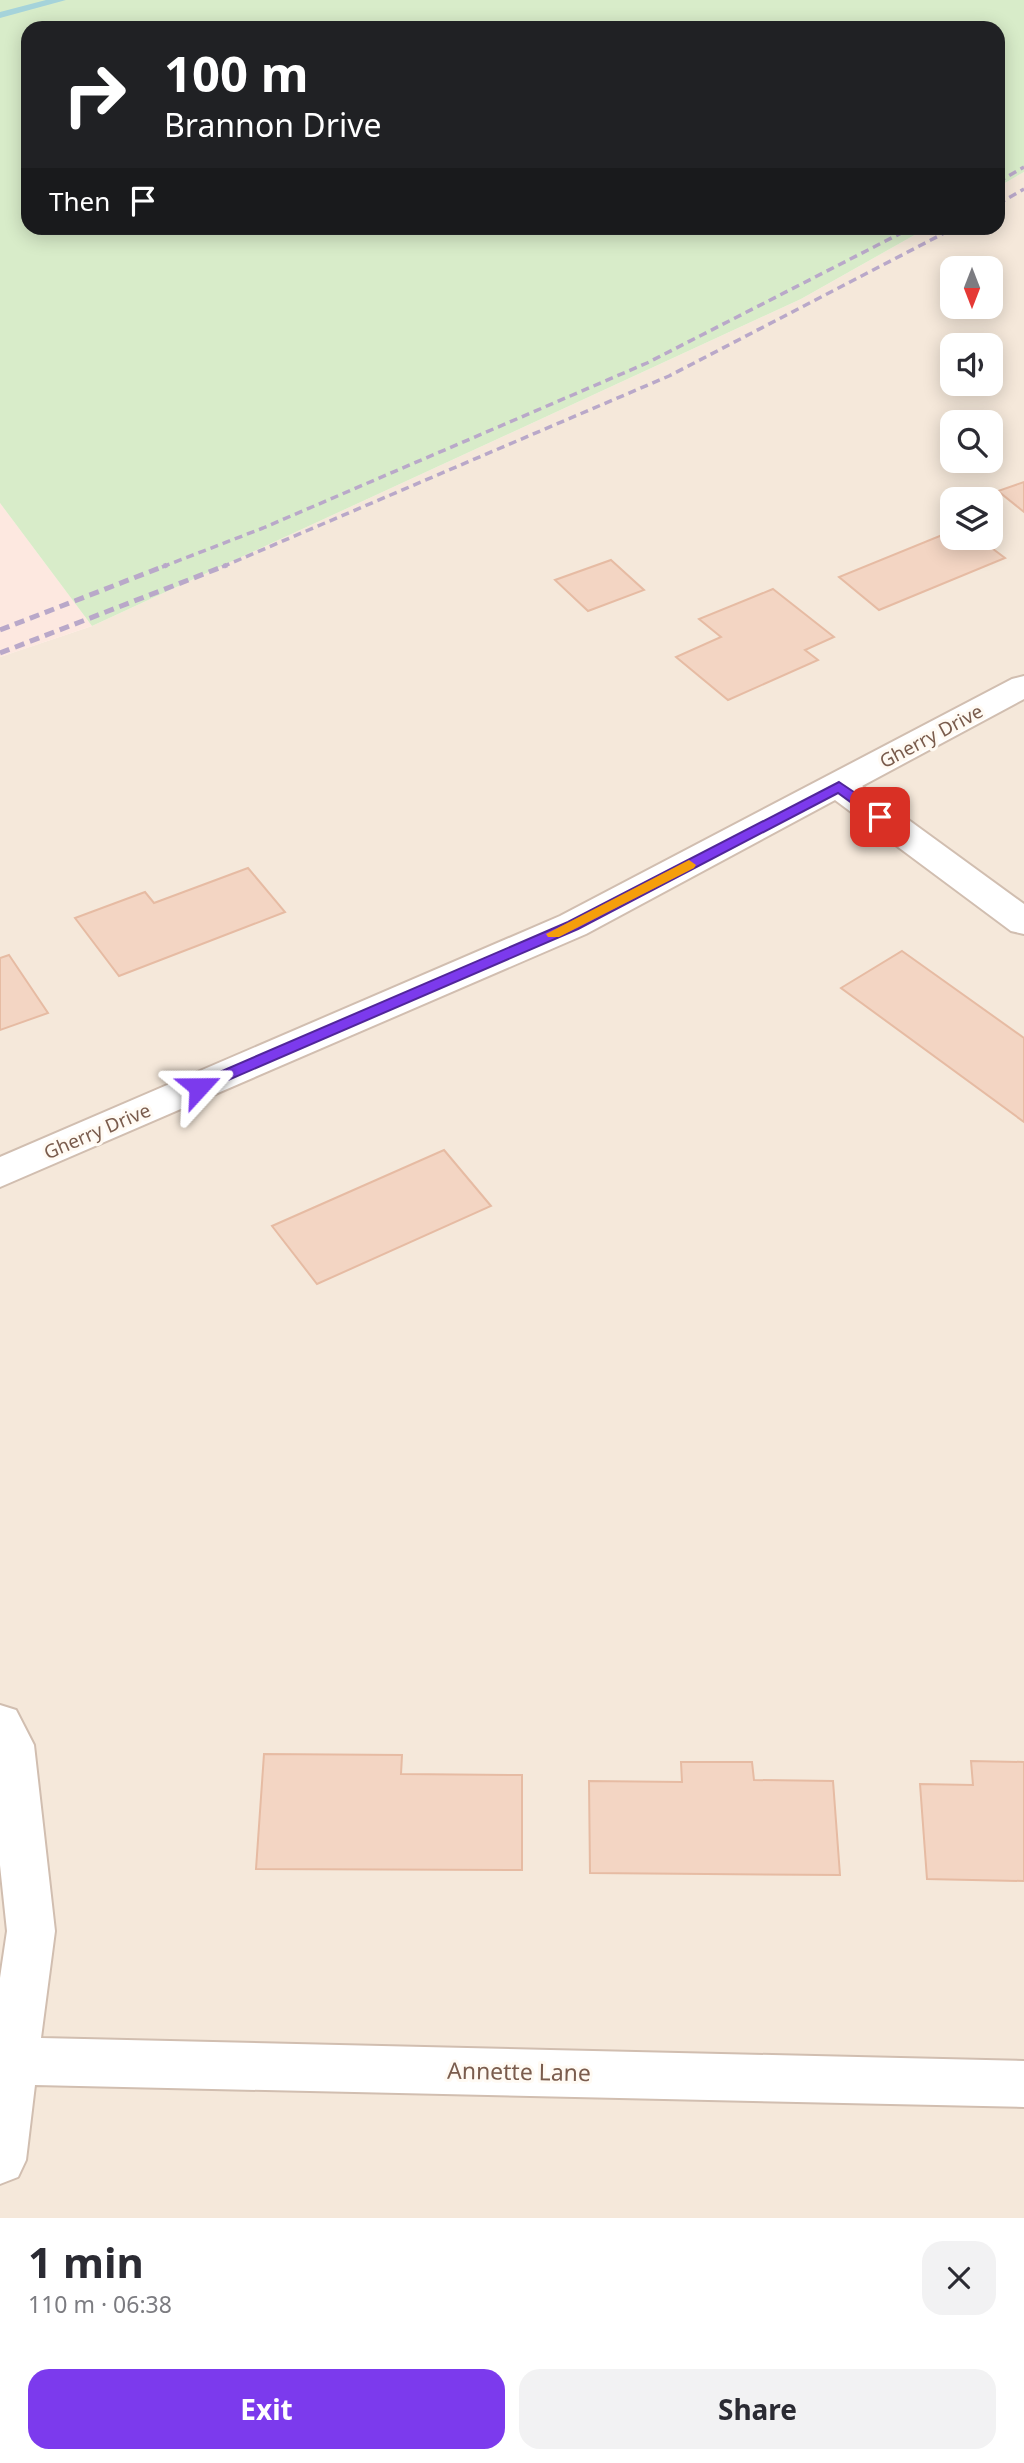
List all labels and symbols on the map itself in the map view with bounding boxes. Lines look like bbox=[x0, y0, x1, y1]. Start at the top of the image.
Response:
north arrow bbox=[940, 256, 1003, 318]
street label: Gherry Drive bbox=[875, 698, 987, 774]
pin bbox=[850, 787, 910, 847]
position arrow bbox=[162, 1050, 236, 1124]
street label: Gherry Drive bbox=[40, 1097, 154, 1165]
street label: Annette Lane bbox=[447, 2054, 591, 2088]

